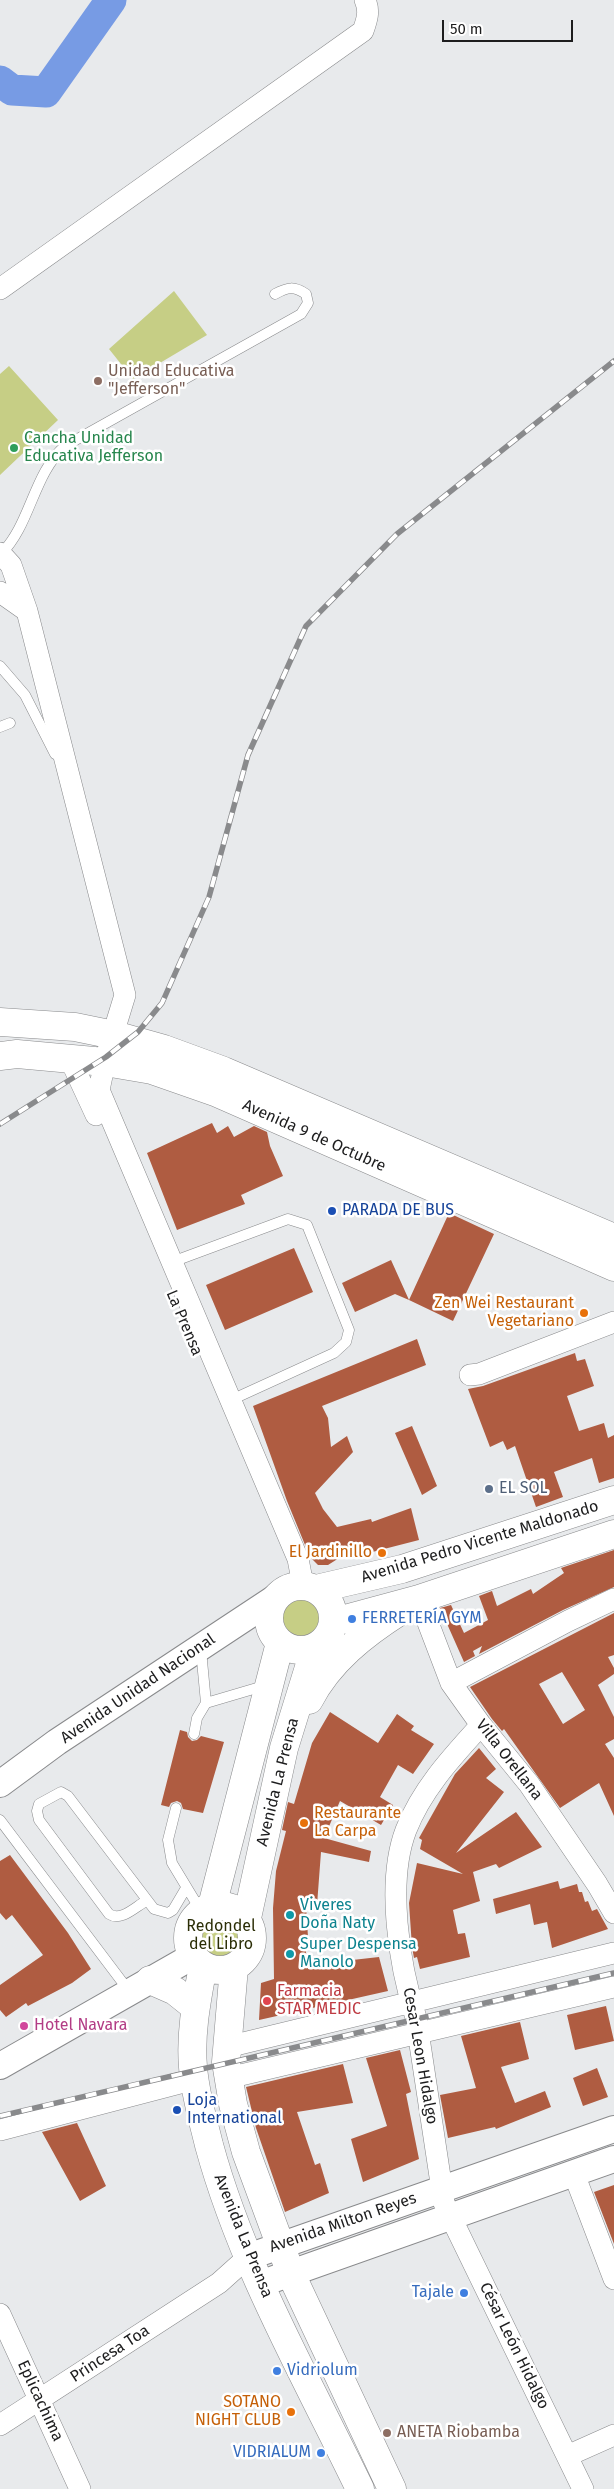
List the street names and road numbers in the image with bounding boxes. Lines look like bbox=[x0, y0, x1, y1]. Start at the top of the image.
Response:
street label: Avenida 9 de Octubre bbox=[239, 1096, 389, 1176]
street label: La Prensa bbox=[162, 1287, 206, 1359]
street label: Avenida Pedro Vicente Maldonado bbox=[359, 1497, 601, 1587]
street label: Avenida Unidad Nacional bbox=[57, 1630, 219, 1748]
street label: Avenida La Prensa bbox=[253, 1716, 303, 1848]
street label: Villa Orellana bbox=[472, 1716, 546, 1804]
street label: Cesar Leon Hidalgo bbox=[399, 1986, 441, 2126]
street label: Avenida La Prensa bbox=[209, 2171, 277, 2301]
street label: Avenida Milton Reyes bbox=[267, 2189, 419, 2257]
street label: César León Hidalgo bbox=[475, 2279, 553, 2413]
street label: Princesa Toa bbox=[67, 2321, 153, 2387]
street label: Eplicachima bbox=[13, 2357, 67, 2445]

